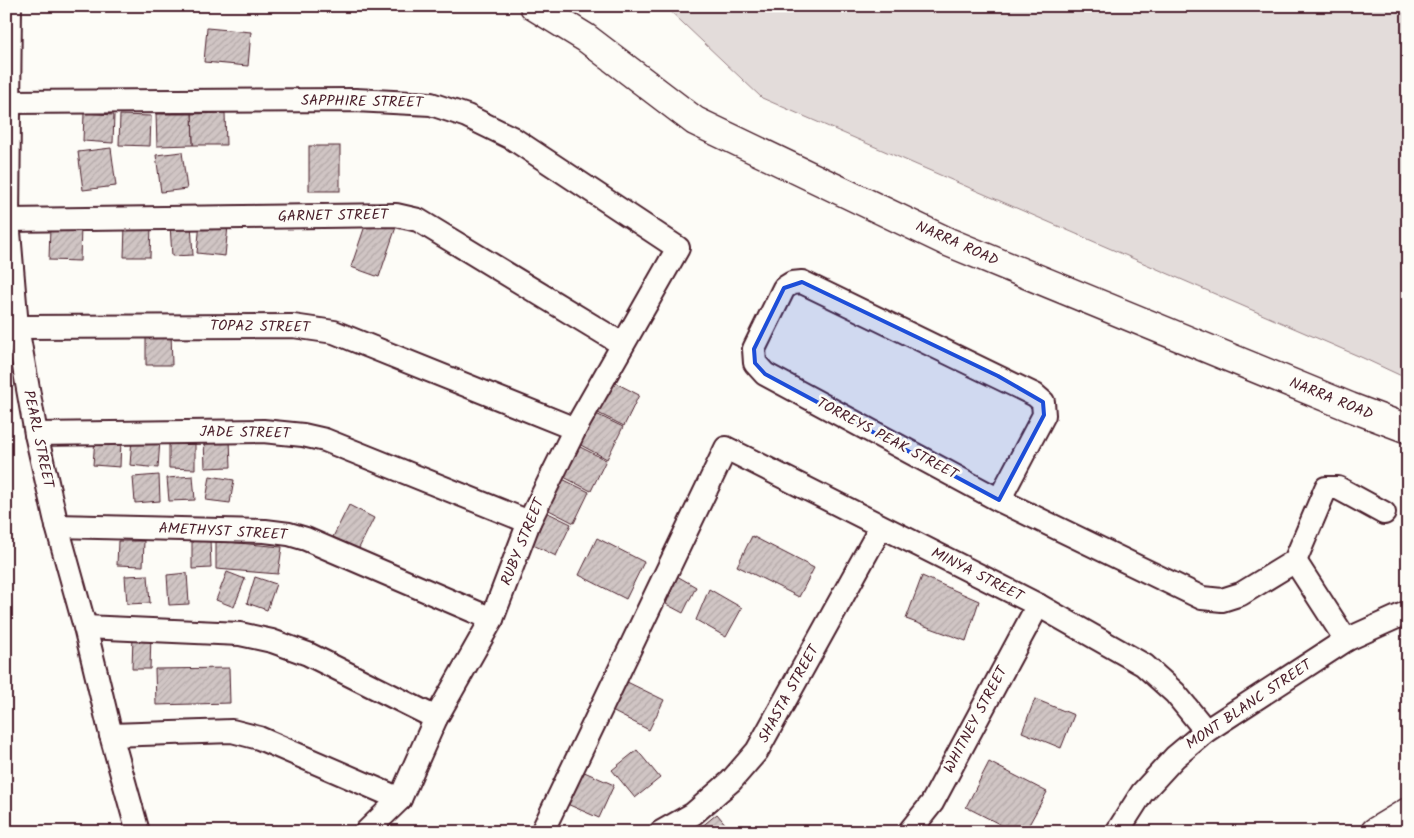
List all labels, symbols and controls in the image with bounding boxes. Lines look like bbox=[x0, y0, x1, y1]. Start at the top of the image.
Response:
street label: SAPPHIRE STREET bbox=[301, 89, 425, 115]
street label: GARNET STREET bbox=[278, 203, 390, 229]
street label: NARRA ROAD bbox=[912, 215, 1003, 273]
street label: TOPAZ STREET bbox=[210, 314, 312, 340]
street label: NARRA ROAD bbox=[1285, 371, 1377, 427]
street label: PEARL STREET bbox=[16, 388, 60, 492]
street label: TORREYS PEAK STREET bbox=[812, 391, 964, 487]
street label: JADE STREET bbox=[199, 420, 293, 446]
street label: RUBY STREET bbox=[495, 493, 552, 589]
street label: AMETHYST STREET bbox=[158, 517, 290, 547]
street label: MINYA STREET bbox=[927, 541, 1029, 609]
street label: SHASTA STREET bbox=[752, 639, 827, 747]
street label: MONT BLANC STREET bbox=[1181, 653, 1319, 756]
street label: WHITNEY STREET bbox=[938, 660, 1015, 778]

